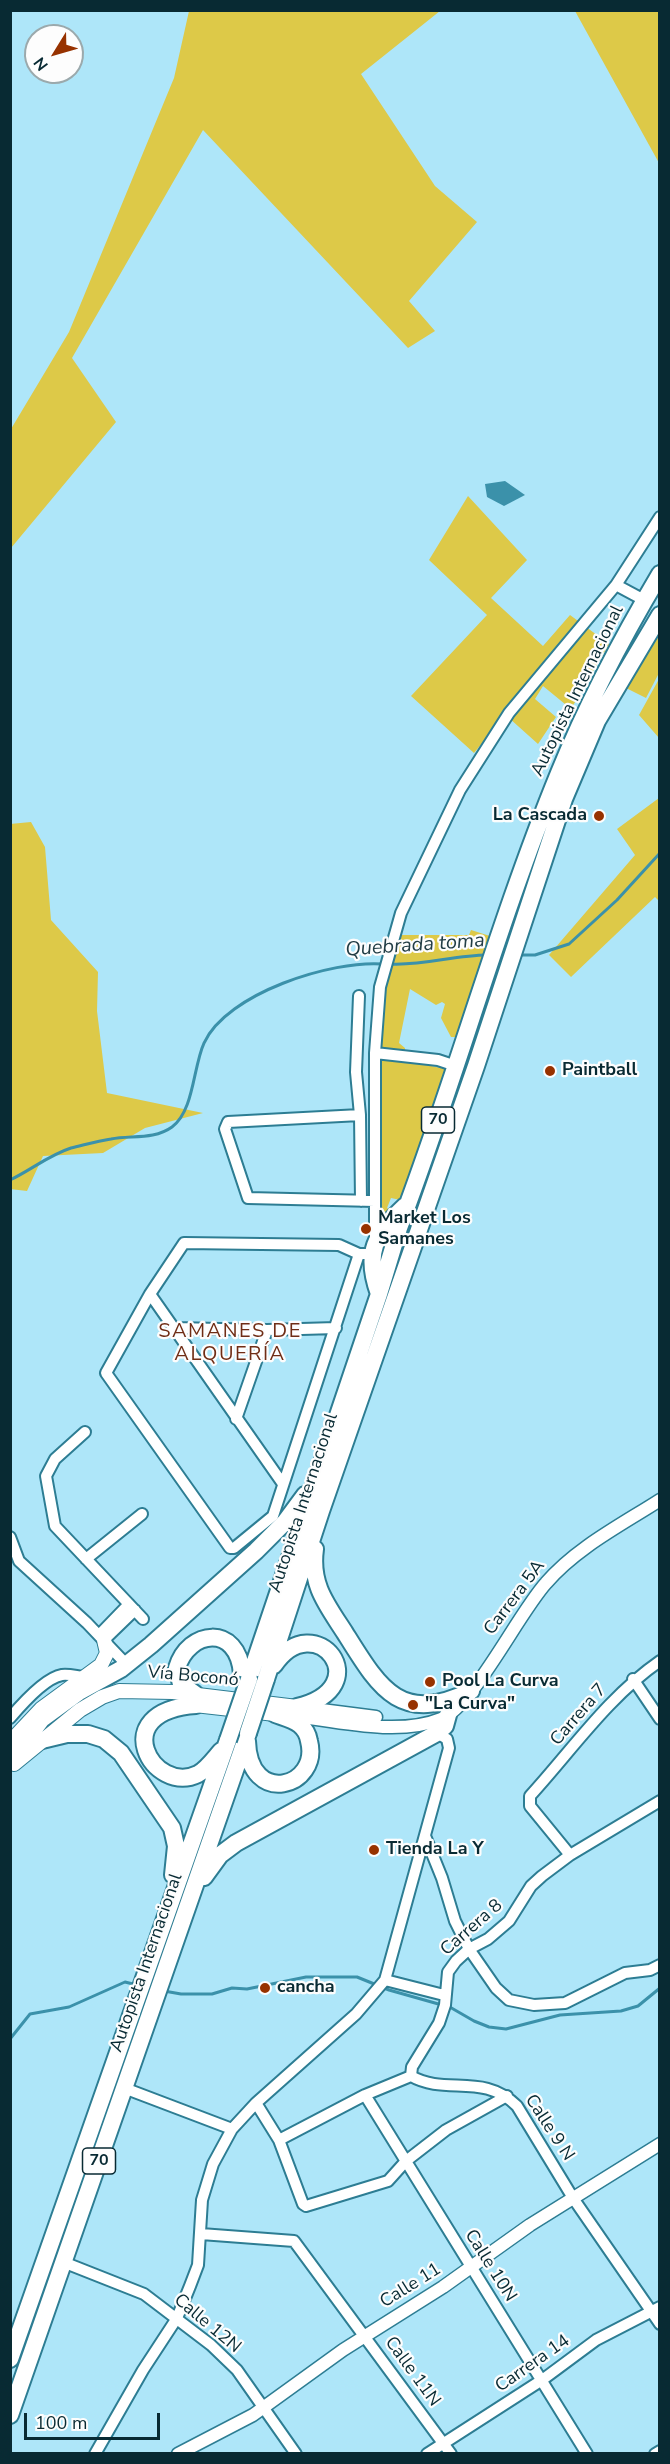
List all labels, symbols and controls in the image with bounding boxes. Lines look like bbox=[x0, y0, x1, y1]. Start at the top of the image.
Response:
north arrow bbox=[24, 24, 84, 84]
text: N bbox=[29, 52, 54, 75]
street label: Autopista Internacional bbox=[527, 602, 629, 780]
place label: La Cascada bbox=[493, 805, 587, 827]
marker: La Cascada bbox=[592, 809, 606, 823]
water label: Quebrada toma bbox=[345, 929, 485, 963]
place label: Paintball bbox=[562, 1060, 637, 1082]
marker: Paintball bbox=[543, 1064, 557, 1078]
road number: 70 bbox=[422, 1107, 454, 1133]
place label: Market Los Samanes bbox=[378, 1208, 471, 1250]
marker: Market Los Samanes bbox=[359, 1222, 373, 1236]
district label: SAMANES DE ALQUERÍA bbox=[158, 1320, 302, 1367]
street label: Autopista Internacional bbox=[265, 1410, 343, 1596]
street label: Carrera 5A bbox=[480, 1556, 550, 1640]
street label: Vía Boconó bbox=[147, 1662, 239, 1692]
place label: Pool La Curva bbox=[442, 1671, 559, 1693]
marker: Pool La Curva bbox=[423, 1675, 437, 1689]
street label: Carrera 7 bbox=[546, 1680, 612, 1750]
place label: "La Curva" bbox=[425, 1694, 515, 1716]
marker: "La Curva" bbox=[406, 1698, 420, 1712]
place label: Tienda La Y bbox=[386, 1839, 484, 1861]
marker: Tienda La Y bbox=[367, 1843, 381, 1857]
street label: Autopista Internacional bbox=[106, 1871, 188, 2055]
street label: Carrera 8 bbox=[437, 1895, 507, 1961]
place label: cancha bbox=[277, 1977, 335, 1999]
marker: cancha bbox=[258, 1981, 272, 1995]
street label: Calle 9 N bbox=[520, 2091, 578, 2165]
road number: 70 bbox=[82, 2148, 116, 2174]
street label: Calle 10N bbox=[459, 2226, 521, 2306]
street label: Calle 11 bbox=[377, 2259, 445, 2313]
street label: Calle 12N bbox=[169, 2290, 245, 2358]
street label: Carrera 14 bbox=[492, 2331, 574, 2397]
street label: Calle 11N bbox=[379, 2333, 445, 2411]
scale bar bbox=[27, 2401, 164, 2439]
text: 100 m bbox=[35, 2411, 87, 2435]

